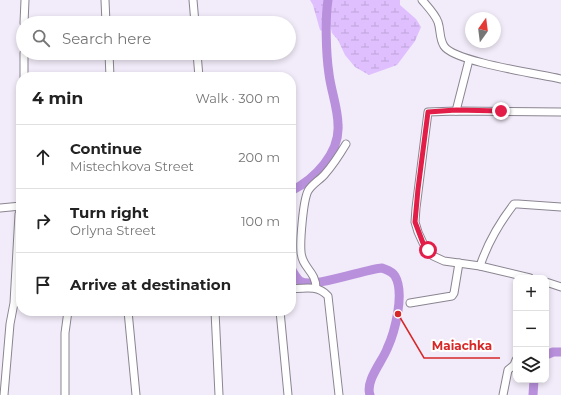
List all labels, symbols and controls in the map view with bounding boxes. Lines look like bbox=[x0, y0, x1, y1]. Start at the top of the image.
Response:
north arrow bbox=[465, 12, 501, 48]
search box bbox=[16, 16, 296, 60]
icon: search bbox=[30, 27, 52, 49]
text: Search here bbox=[62, 29, 151, 48]
text: 4 min bbox=[32, 88, 83, 108]
text: Walk · 300 m bbox=[195, 90, 280, 106]
route end bbox=[492, 102, 510, 120]
text: Continue bbox=[70, 139, 142, 158]
icon: ahead bbox=[32, 146, 54, 168]
text: 200 m bbox=[238, 149, 280, 165]
text: Mistechkova Street bbox=[70, 158, 194, 174]
text: Turn right bbox=[70, 203, 149, 222]
icon: right bbox=[32, 210, 54, 232]
text: 100 m bbox=[241, 213, 280, 229]
text: Orlyna Street bbox=[70, 222, 156, 238]
route start bbox=[419, 241, 437, 259]
icon: arrive bbox=[32, 274, 54, 296]
text: Arrive at destination bbox=[70, 275, 231, 294]
map controls bbox=[513, 275, 549, 383]
button: + bbox=[513, 275, 549, 311]
button: − bbox=[513, 311, 549, 347]
callout: Maiachka bbox=[424, 334, 500, 358]
text: Maiachka bbox=[432, 338, 492, 353]
button: layers bbox=[513, 347, 549, 383]

